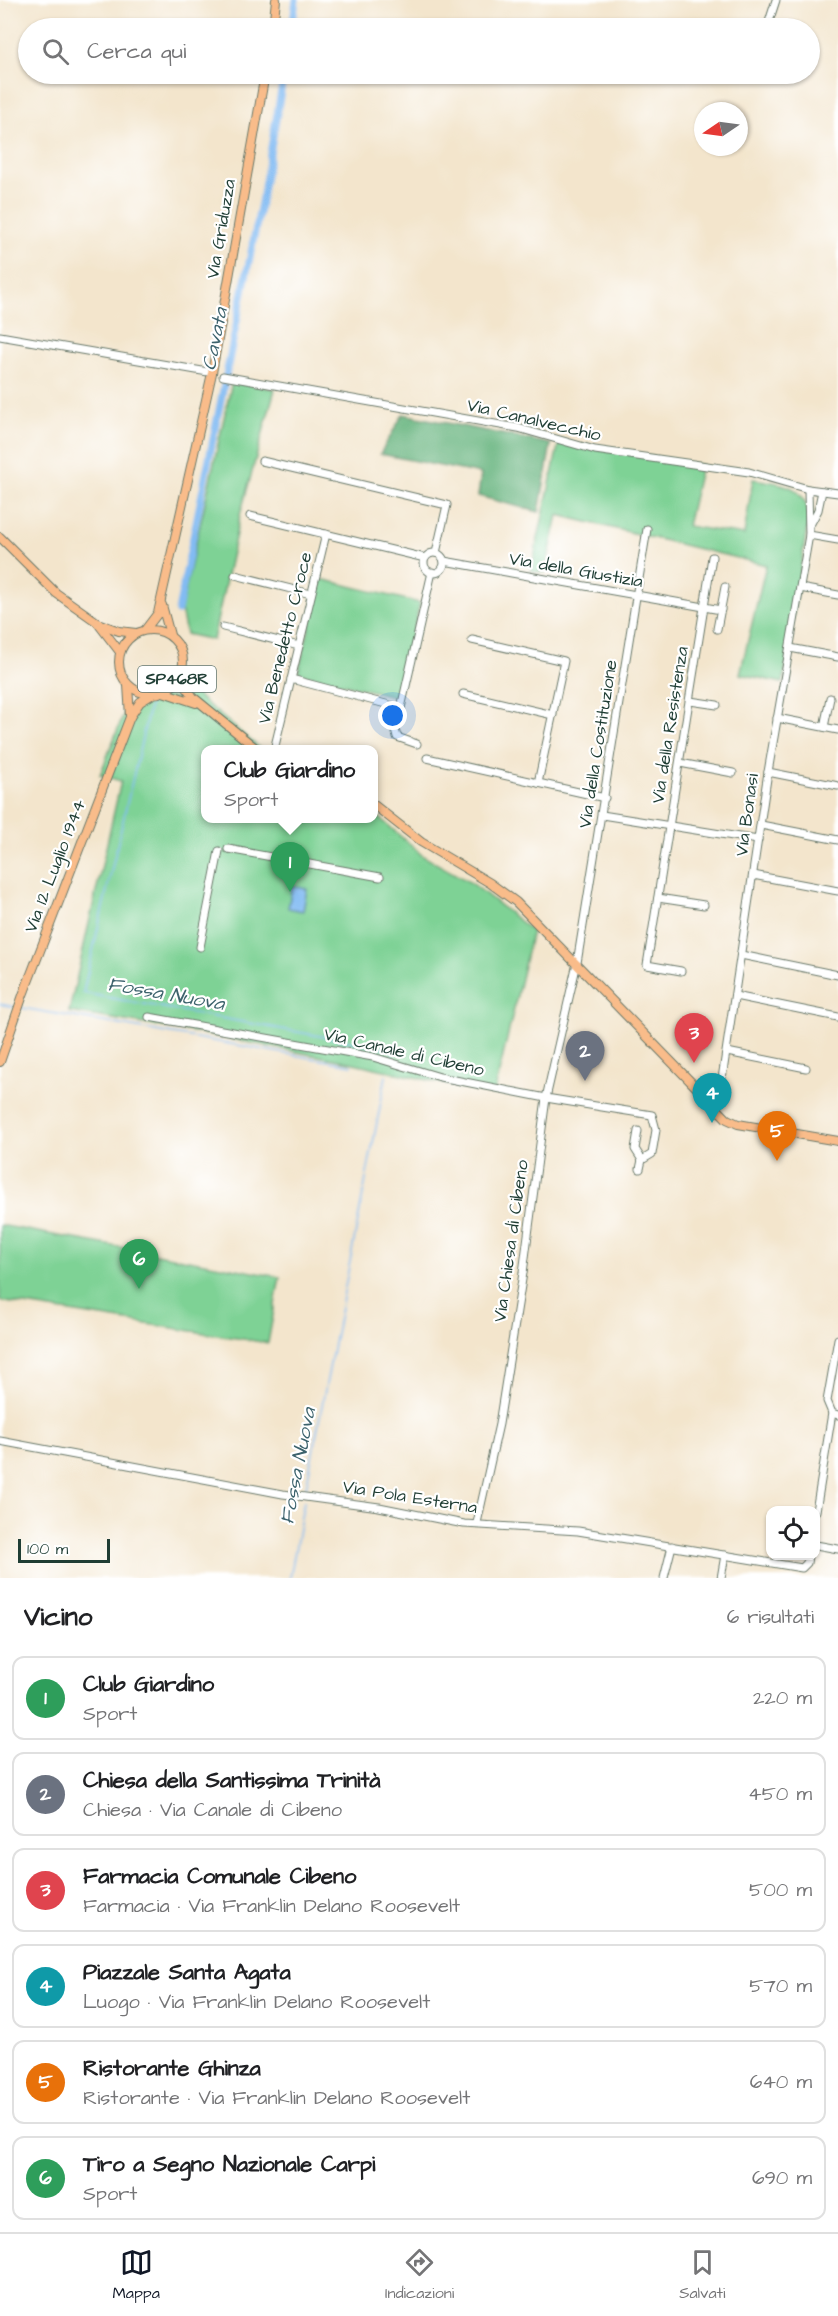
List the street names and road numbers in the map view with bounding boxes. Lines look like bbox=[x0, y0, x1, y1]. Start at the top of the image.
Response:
street label: Via Griduzza bbox=[200, 177, 242, 281]
street label: Via Canalvecchio bbox=[464, 392, 604, 448]
street label: Via della Giustizia bbox=[507, 546, 645, 594]
street label: Via Benedetto Croce bbox=[252, 549, 319, 727]
street label: Via della Resistenza bbox=[645, 645, 695, 805]
street label: Via della Costituzione bbox=[572, 658, 624, 830]
road number: SP468R bbox=[138, 666, 216, 692]
street label: Via Bonasi bbox=[729, 772, 765, 858]
street label: Via 12 Luglio 1944 bbox=[18, 796, 93, 937]
street label: Via Canale di Cibeno bbox=[321, 1021, 487, 1083]
street label: Via Chiesa di Cibeno bbox=[487, 1158, 535, 1324]
street label: Via Pola Esterna bbox=[341, 1474, 479, 1520]

